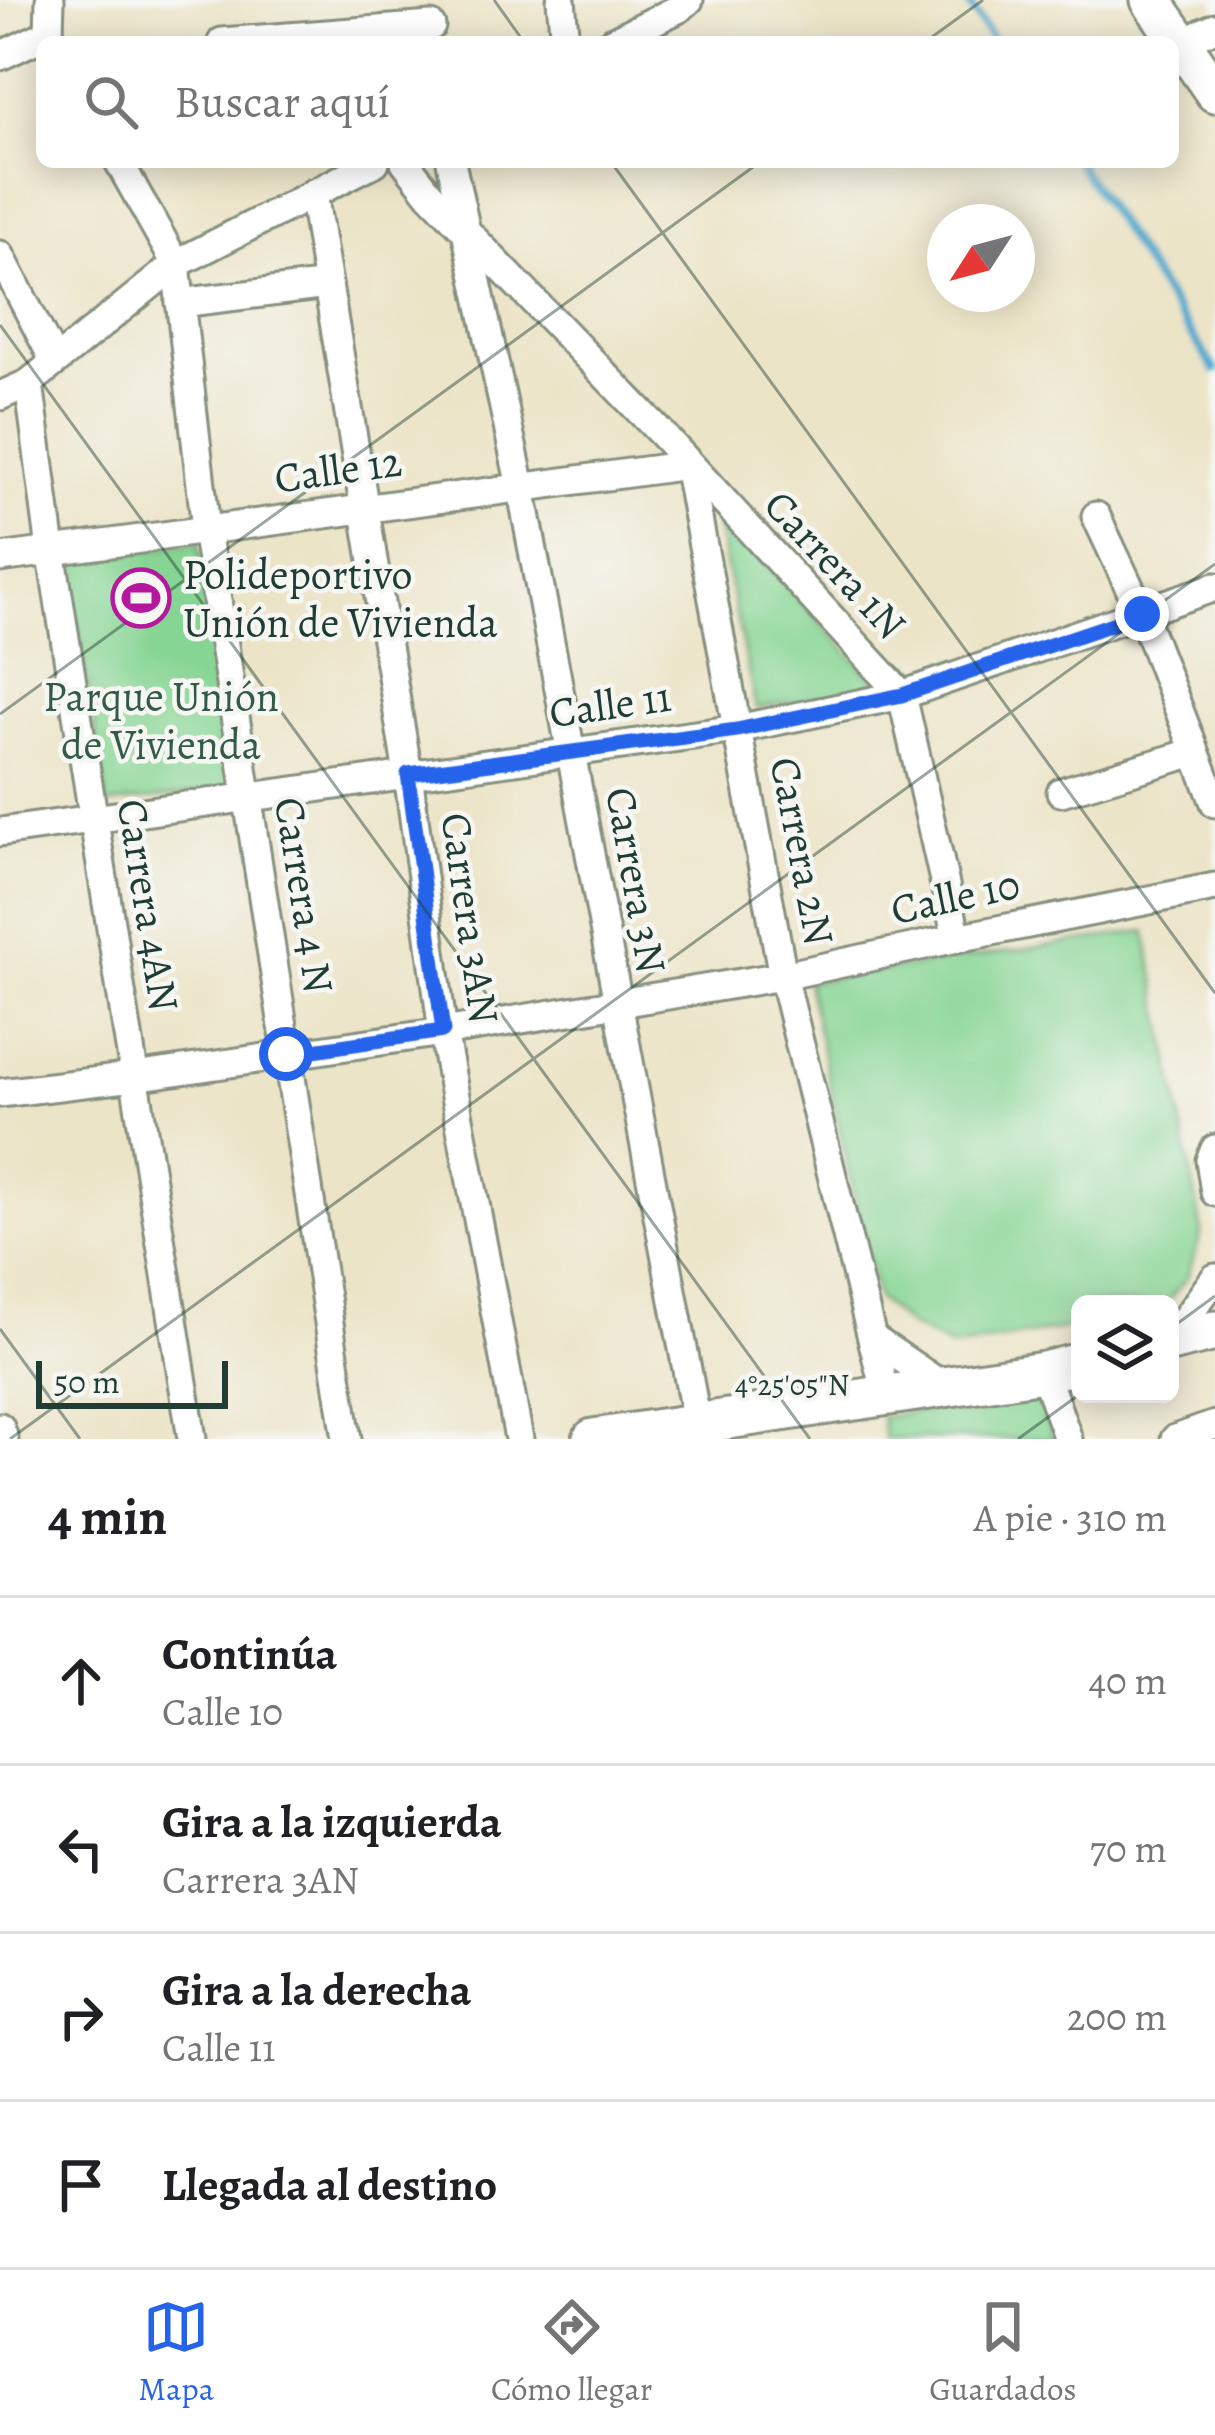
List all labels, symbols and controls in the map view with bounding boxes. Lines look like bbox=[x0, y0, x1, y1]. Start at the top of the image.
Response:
search box bbox=[36, 36, 1179, 168]
icon: search bbox=[78, 69, 144, 135]
text: Buscar aquí bbox=[174, 71, 390, 133]
north arrow bbox=[927, 204, 1035, 312]
street label: Calle 12 bbox=[271, 432, 405, 507]
street label: Carrera 1N bbox=[752, 477, 919, 651]
place label: Polideportivo Unión de Vivienda bbox=[183, 546, 498, 651]
sports icon: Polideportivo Unión de Vivienda bbox=[110, 567, 172, 629]
route end bbox=[1115, 587, 1169, 641]
park label: Parque Unión de Vivienda bbox=[43, 668, 279, 773]
street label: Calle 11 bbox=[546, 668, 675, 741]
street label: Carrera 2N bbox=[756, 752, 849, 950]
street label: Carrera 3N bbox=[592, 783, 681, 977]
street label: Carrera 4 N bbox=[261, 793, 348, 997]
street label: Carrera 4AN bbox=[104, 795, 193, 1015]
street label: Carrera 3AN bbox=[428, 809, 513, 1027]
street label: Calle 10 bbox=[885, 855, 1025, 938]
route start bbox=[259, 1027, 313, 1081]
map controls bbox=[1071, 1295, 1179, 1403]
button: layers bbox=[1071, 1295, 1179, 1403]
scale bar bbox=[36, 1355, 228, 1408]
text: 50 m bbox=[54, 1359, 120, 1404]
text: 4°25'05"N bbox=[735, 1365, 849, 1405]
text: 4 min bbox=[48, 1482, 167, 1552]
text: A pie · 310 m bbox=[974, 1491, 1167, 1544]
text: Continúa bbox=[162, 1623, 337, 1685]
icon: ahead bbox=[48, 1648, 114, 1714]
text: 40 m bbox=[1088, 1654, 1167, 1707]
text: Calle 10 bbox=[162, 1685, 283, 1738]
text: Gira a la izquierda bbox=[162, 1791, 502, 1853]
icon: left bbox=[48, 1816, 114, 1882]
text: 70 m bbox=[1090, 1822, 1167, 1875]
text: Carrera 3AN bbox=[162, 1853, 359, 1906]
text: Gira a la derecha bbox=[162, 1959, 471, 2021]
icon: right bbox=[48, 1984, 114, 2050]
text: 200 m bbox=[1067, 1990, 1167, 2043]
text: Calle 11 bbox=[162, 2021, 276, 2074]
icon: arrive bbox=[48, 2152, 114, 2218]
text: Llegada al destino bbox=[162, 2154, 497, 2216]
tab: Mapa bbox=[138, 2294, 214, 2411]
tab: Cómo llegar bbox=[491, 2294, 652, 2411]
tab: Guardados bbox=[929, 2294, 1077, 2411]

